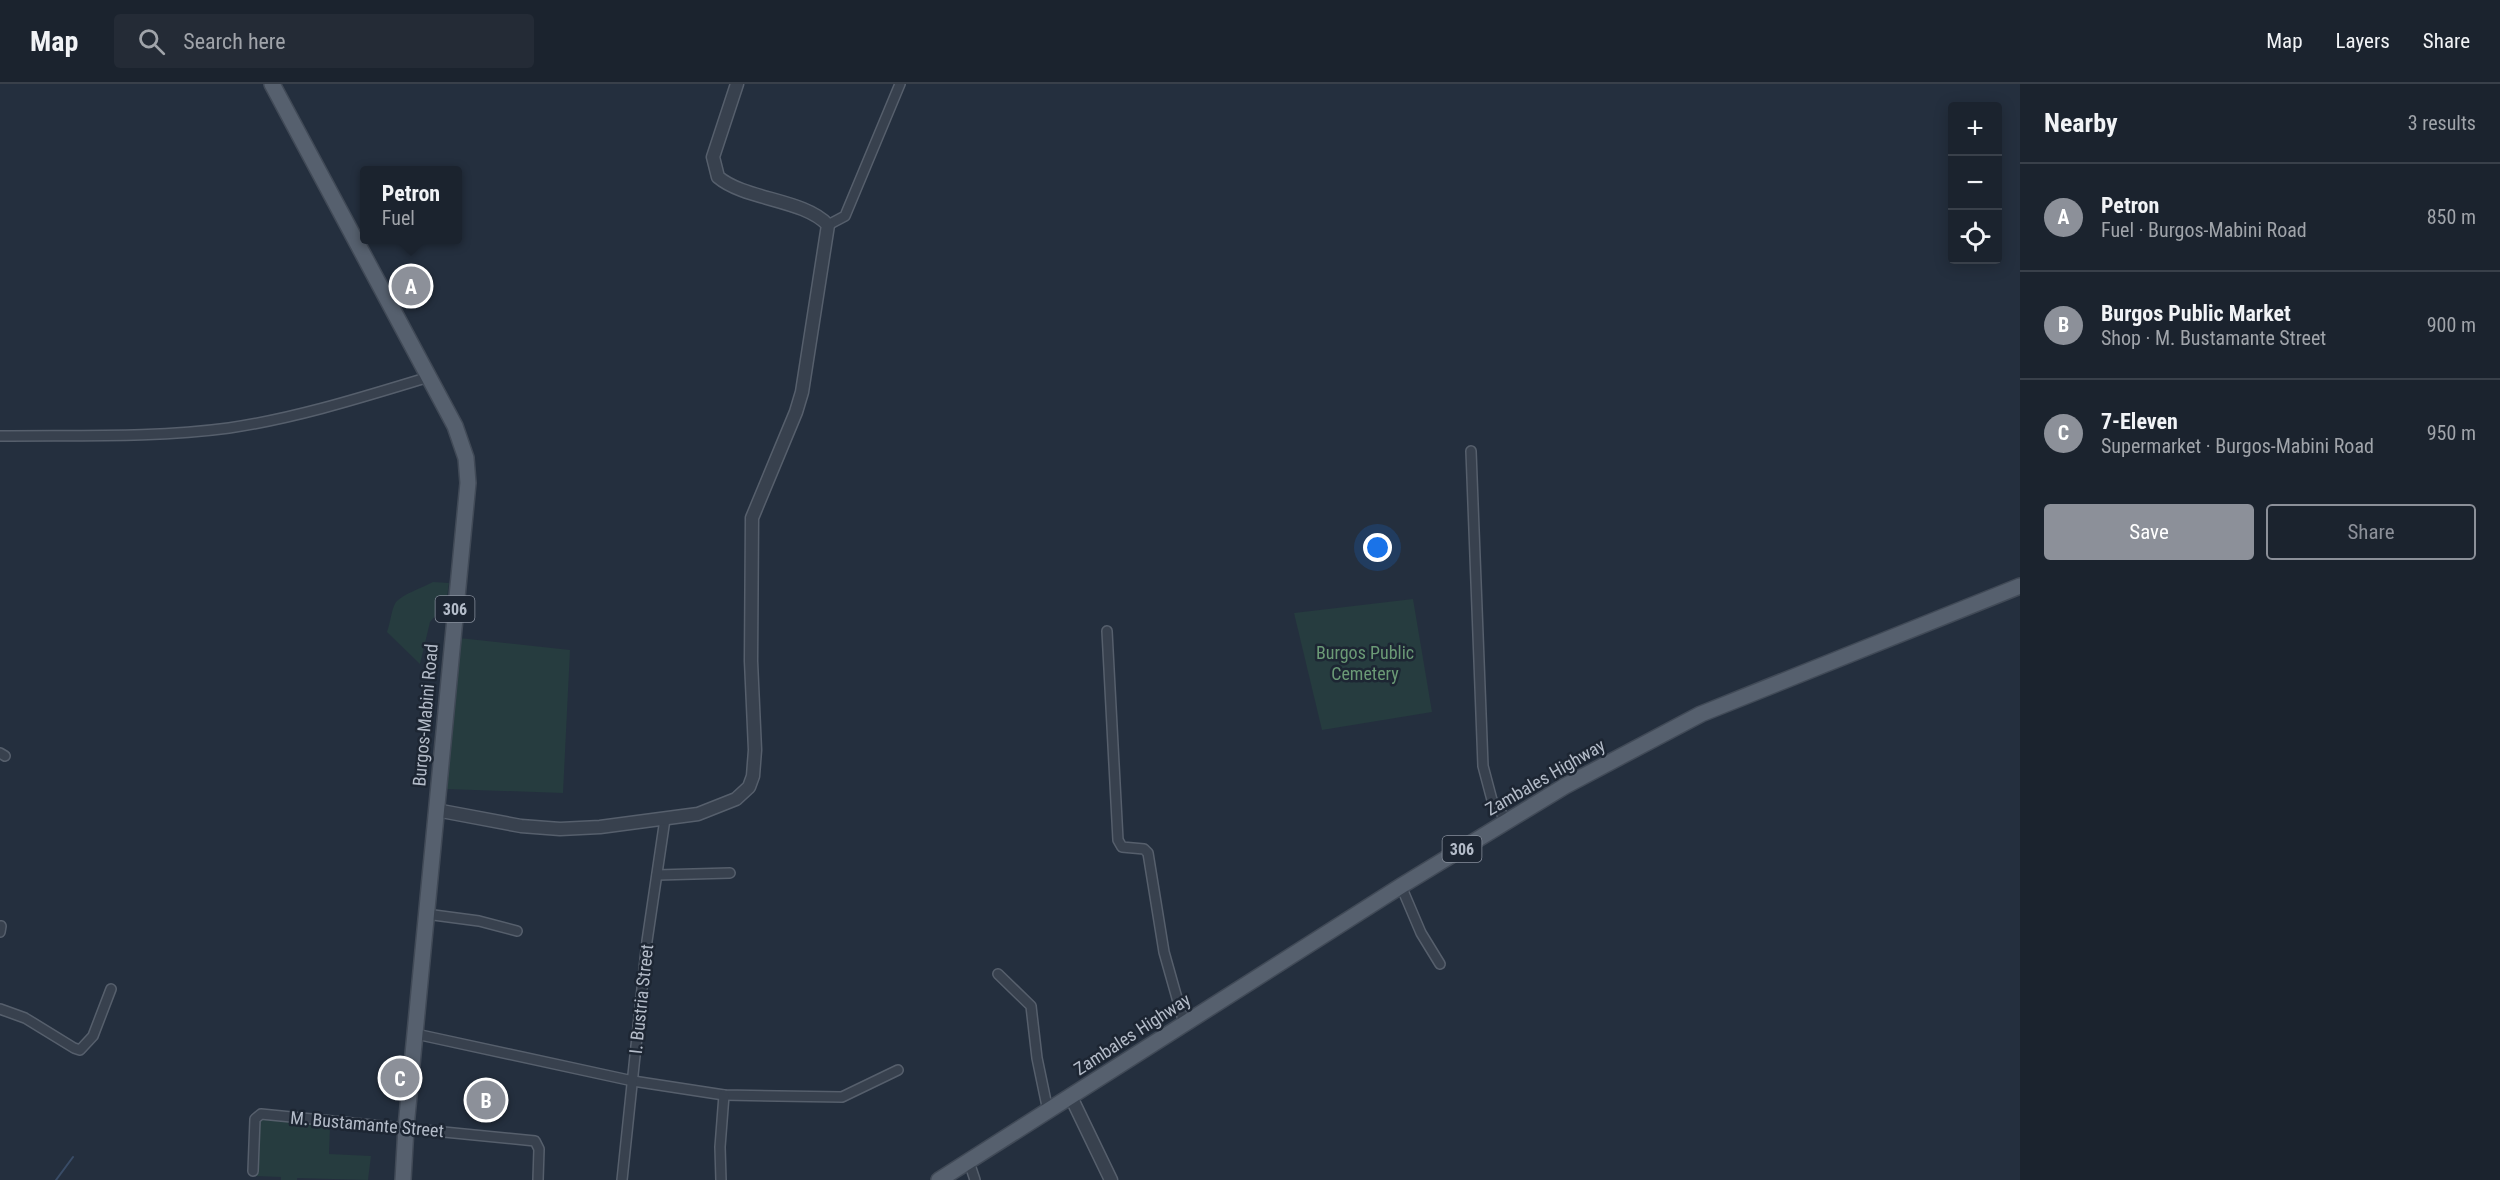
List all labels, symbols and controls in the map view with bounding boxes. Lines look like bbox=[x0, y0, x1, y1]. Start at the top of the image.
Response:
search box bbox=[114, 14, 534, 68]
text: Map bbox=[30, 25, 78, 58]
icon: search bbox=[135, 25, 168, 58]
text: Search here bbox=[183, 29, 286, 54]
text: Map bbox=[2266, 29, 2303, 53]
text: Layers bbox=[2336, 29, 2390, 53]
text: Share bbox=[2423, 29, 2470, 53]
map controls bbox=[1948, 102, 2002, 264]
button: + bbox=[1948, 102, 2002, 156]
text: Nearby bbox=[2044, 108, 2118, 138]
text: 3 results bbox=[2408, 111, 2476, 135]
button: − bbox=[1948, 156, 2002, 210]
popup bbox=[360, 166, 462, 244]
text: Petron bbox=[382, 181, 440, 206]
text: Petron bbox=[2101, 193, 2159, 218]
text: A bbox=[2058, 205, 2069, 229]
text: 850 m bbox=[2427, 205, 2476, 229]
text: Fuel bbox=[382, 206, 415, 230]
button: locate bbox=[1948, 210, 2002, 264]
text: Fuel · Burgos-Mabini Road bbox=[2101, 218, 2307, 242]
pin: A bbox=[392, 264, 430, 308]
text: Burgos Public Market bbox=[2101, 301, 2291, 326]
text: B bbox=[2058, 313, 2069, 337]
text: 900 m bbox=[2427, 313, 2476, 337]
text: Shop · M. Bustamante Street bbox=[2101, 326, 2326, 350]
text: 7-Eleven bbox=[2101, 409, 2178, 434]
text: C bbox=[2058, 421, 2069, 445]
text: 950 m bbox=[2427, 421, 2476, 445]
text: Supermarket · Burgos-Mabini Road bbox=[2101, 434, 2374, 458]
button: Save bbox=[2044, 504, 2254, 560]
button: Share bbox=[2266, 504, 2476, 560]
your location bbox=[1363, 533, 1392, 562]
road number: 306 bbox=[436, 596, 474, 622]
park label: Burgos Public Cemetery bbox=[1316, 642, 1414, 684]
street label: Burgos-Mabini Road bbox=[408, 643, 442, 787]
street label: Zambales Highway bbox=[1481, 734, 1609, 820]
road number: 306 bbox=[1442, 836, 1482, 862]
street label: I. Bustria Street bbox=[625, 943, 657, 1055]
street label: Zambales Highway bbox=[1070, 988, 1195, 1079]
pin: C bbox=[380, 1056, 420, 1100]
pin: B bbox=[466, 1078, 506, 1122]
street label: M. Bustamante Street bbox=[289, 1107, 445, 1141]

